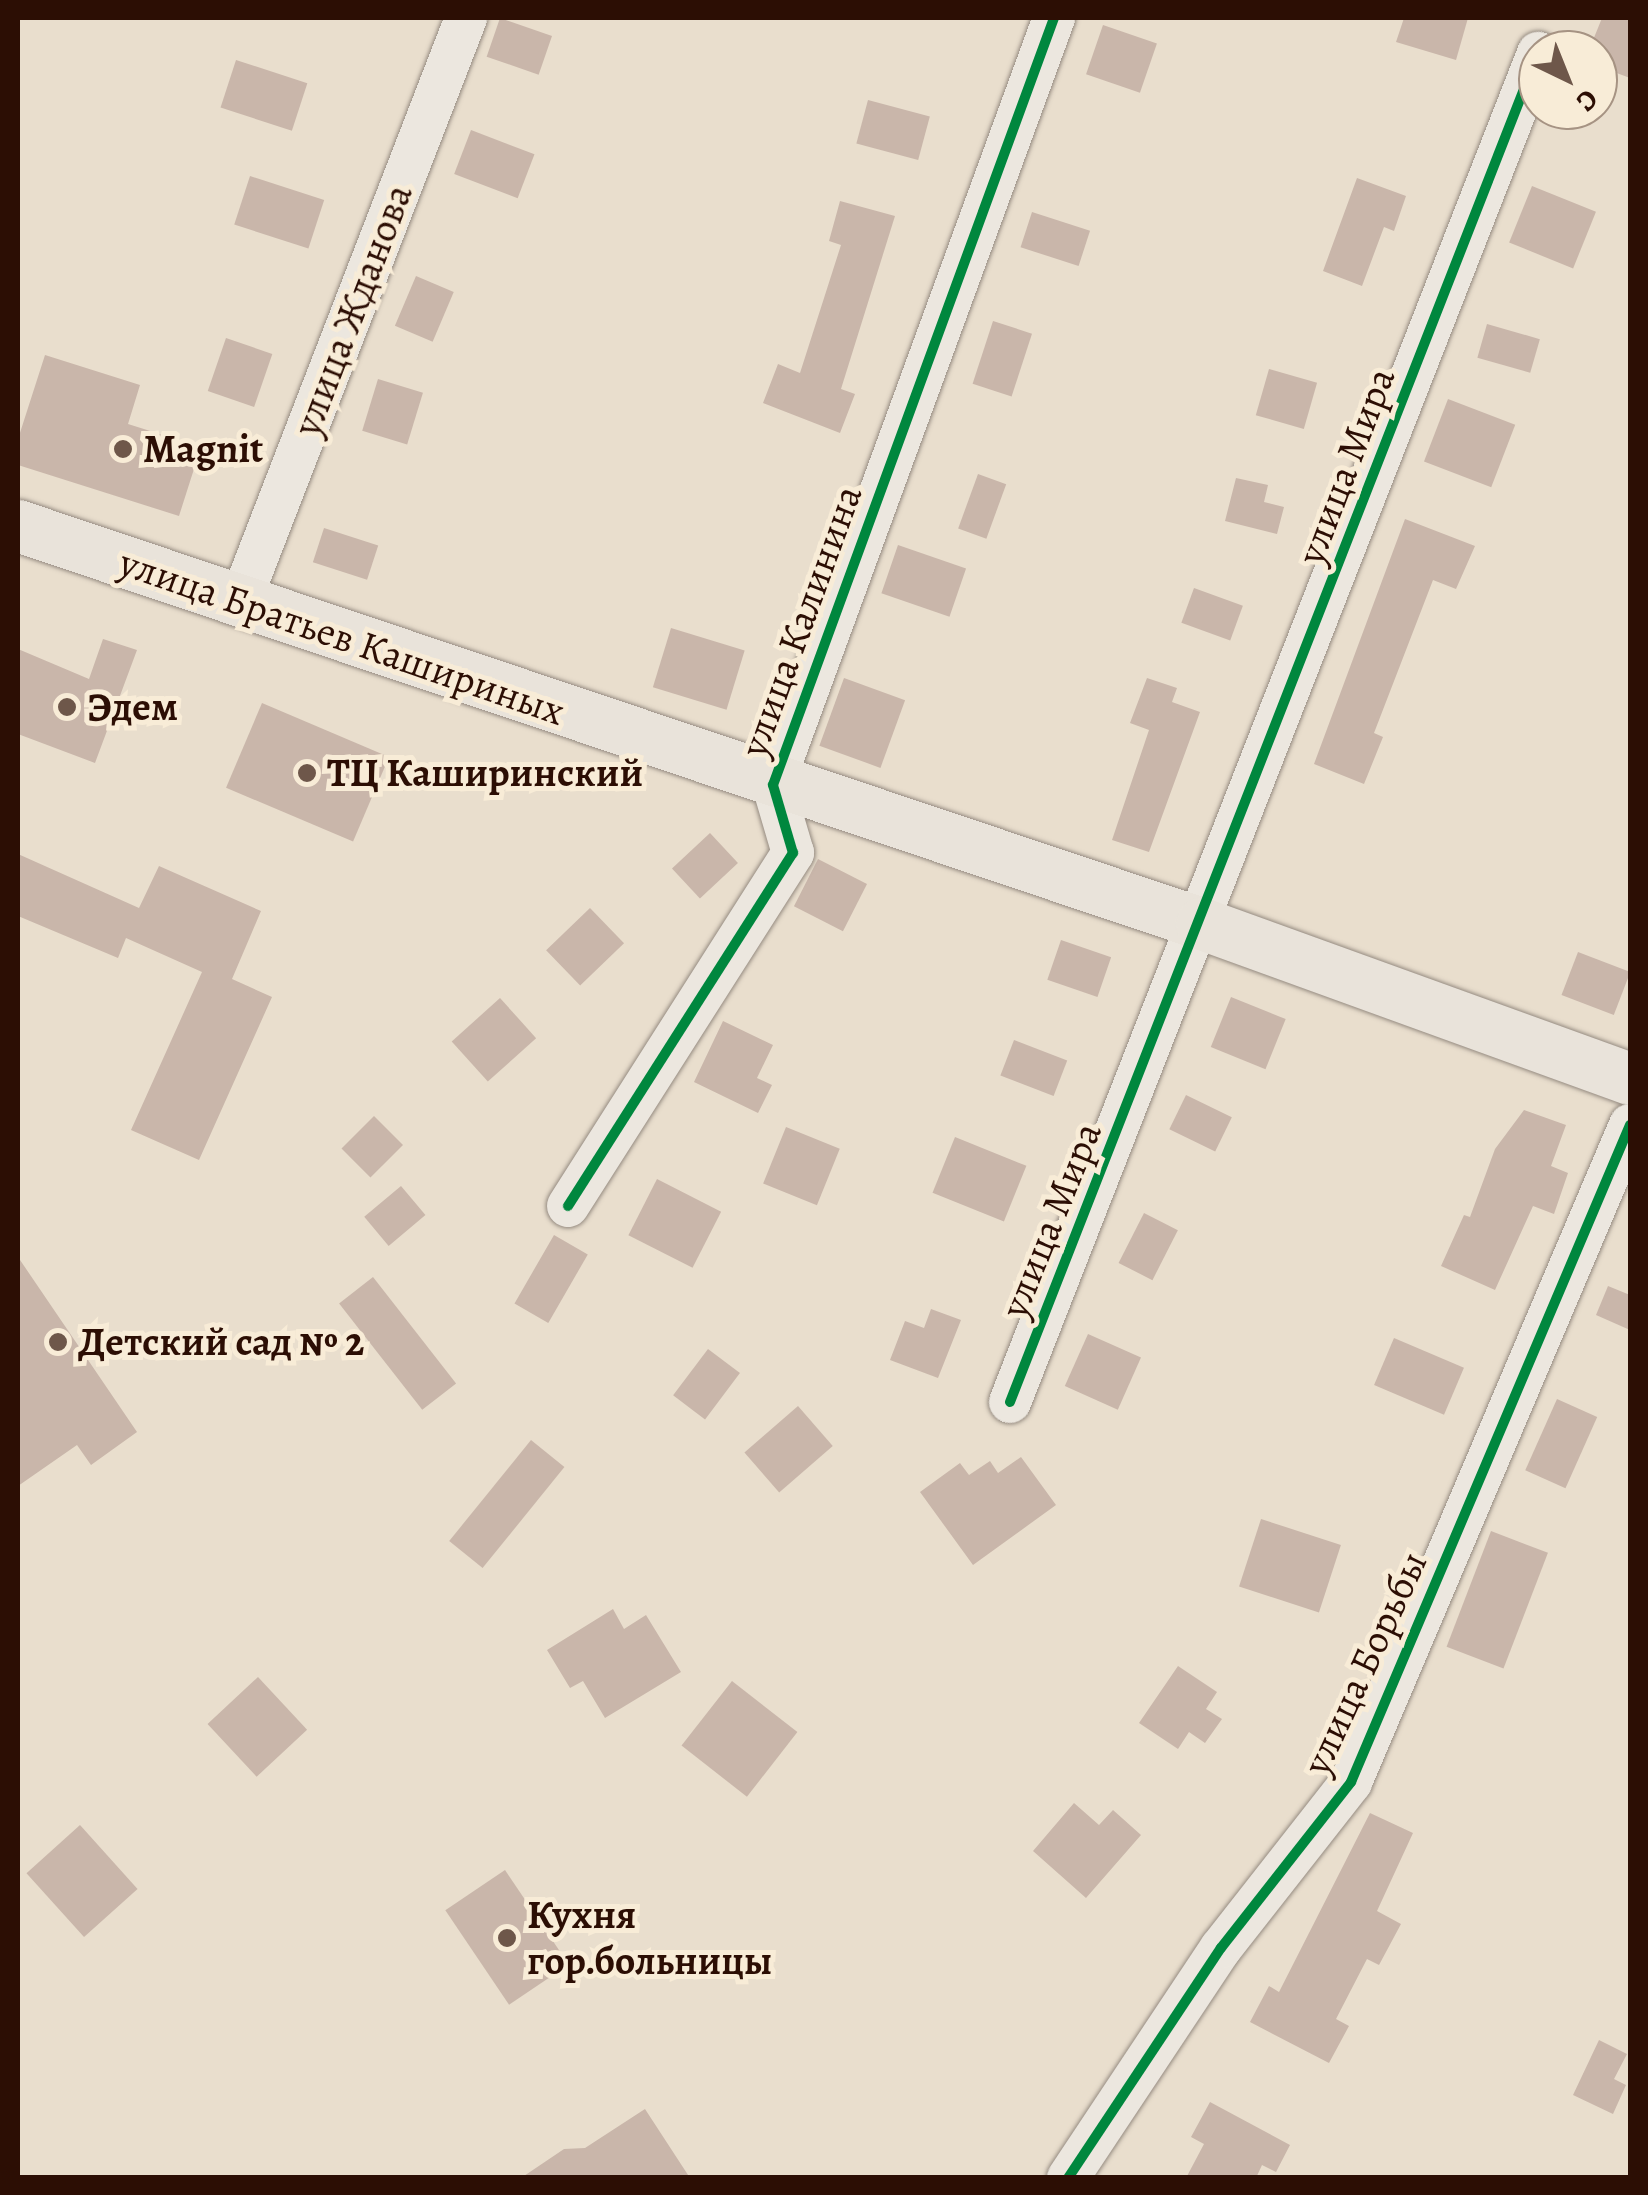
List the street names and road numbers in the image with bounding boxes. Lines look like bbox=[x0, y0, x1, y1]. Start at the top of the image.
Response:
street label: улица Жданова bbox=[283, 177, 423, 443]
street label: улица Мира bbox=[1287, 361, 1405, 571]
street label: улица Калинина bbox=[730, 479, 872, 763]
street label: улица Братьев Кашириных bbox=[113, 538, 571, 736]
street label: улица Мира bbox=[990, 1115, 1112, 1325]
street label: улица Борьбы bbox=[1292, 1544, 1438, 1782]

